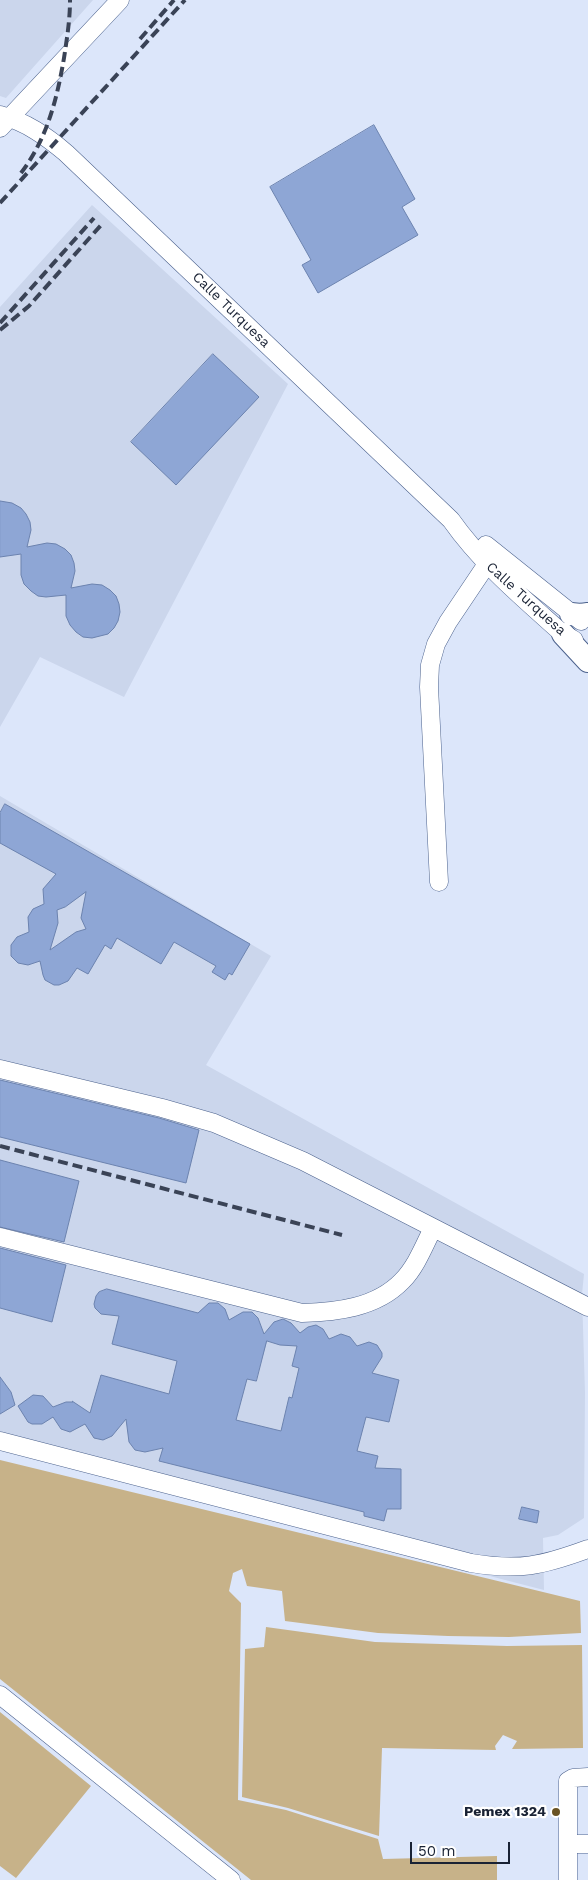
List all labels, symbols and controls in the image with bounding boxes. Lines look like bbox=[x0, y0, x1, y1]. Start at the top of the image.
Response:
street label: Calle Turquesa bbox=[189, 269, 273, 351]
street label: Calle Turquesa bbox=[483, 559, 569, 639]
place label: Pemex 1324 bbox=[464, 1804, 546, 1820]
marker: Pemex 1324 bbox=[550, 1806, 562, 1818]
scale bar bbox=[413, 1832, 513, 1864]
text: 50 m bbox=[418, 1842, 455, 1860]

